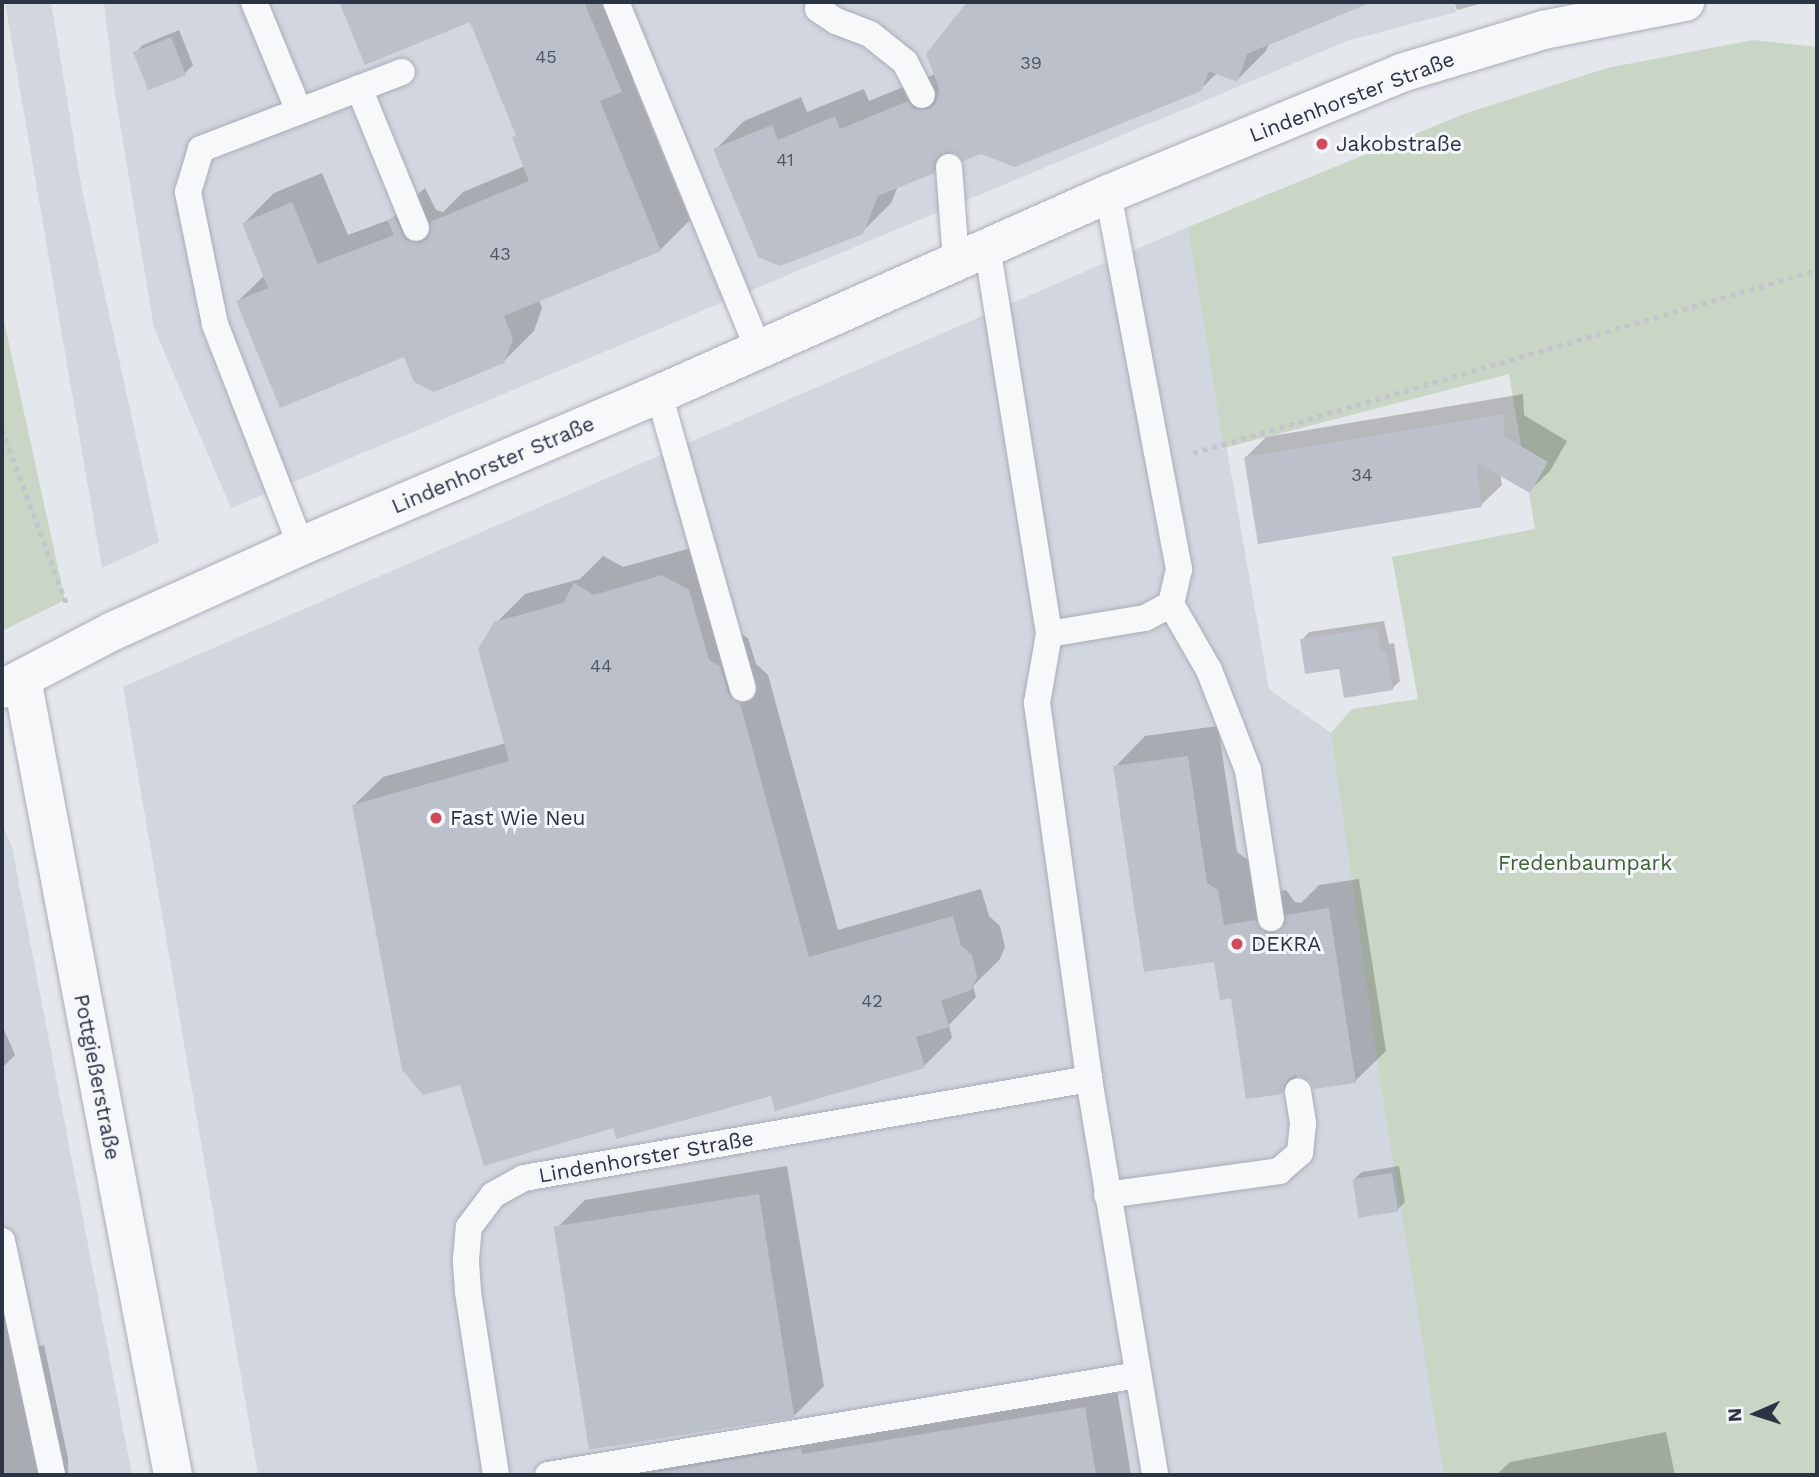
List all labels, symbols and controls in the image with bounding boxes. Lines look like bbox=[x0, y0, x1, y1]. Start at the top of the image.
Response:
house number: 45 bbox=[535, 46, 557, 68]
street label: Lindenhorster Straße bbox=[1246, 46, 1458, 148]
house number: 39 bbox=[1020, 52, 1042, 74]
place label: Jakobstraße bbox=[1336, 131, 1462, 157]
marker: Jakobstraße bbox=[1314, 136, 1330, 152]
house number: 41 bbox=[776, 149, 794, 171]
house number: 43 bbox=[489, 243, 511, 265]
street label: Lindenhorster Straße bbox=[388, 411, 598, 519]
house number: 34 bbox=[1351, 464, 1373, 486]
house number: 44 bbox=[590, 655, 612, 677]
place label: Fast Wie Neu bbox=[450, 805, 586, 831]
marker: Fast Wie Neu bbox=[428, 810, 444, 826]
park label: Fredenbaumpark bbox=[1498, 850, 1672, 876]
place label: DEKRA bbox=[1251, 931, 1321, 957]
marker: DEKRA bbox=[1229, 936, 1245, 952]
house number: 42 bbox=[861, 990, 883, 1012]
street label: Pottgießerstraße bbox=[69, 992, 125, 1162]
street label: Lindenhorster Straße bbox=[536, 1126, 756, 1188]
north arrow bbox=[1721, 1379, 1791, 1449]
text: N bbox=[1723, 1407, 1746, 1423]

